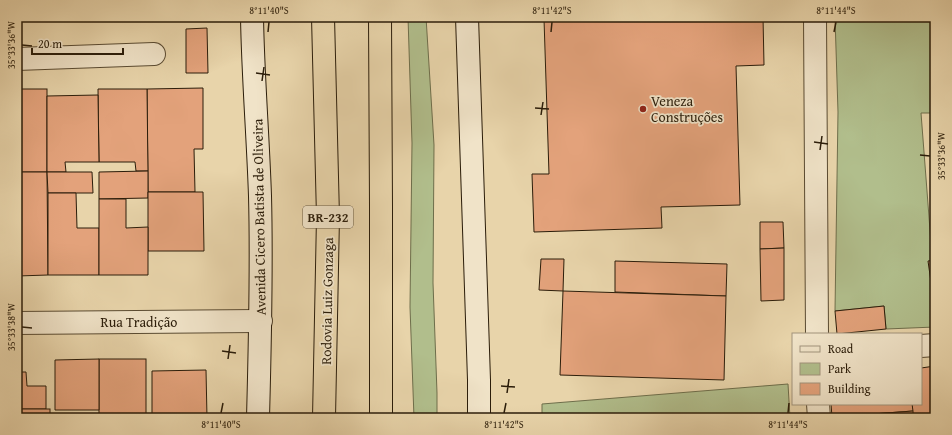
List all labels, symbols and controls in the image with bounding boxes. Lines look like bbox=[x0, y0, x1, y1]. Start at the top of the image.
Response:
text: 8°11'40"S bbox=[249, 3, 289, 18]
text: 8°11'42"S bbox=[532, 3, 572, 18]
text: 8°11'44"S bbox=[816, 3, 856, 18]
text: 35°33'36"W bbox=[4, 21, 19, 69]
scale bar bbox=[32, 30, 123, 56]
text: 20 m bbox=[38, 35, 62, 52]
place label: Veneza Construções bbox=[651, 91, 723, 127]
marker: Veneza Construções bbox=[638, 104, 648, 114]
street label: Avenida Cicero Batista de Oliveira bbox=[247, 118, 271, 315]
text: 35°33'36"W bbox=[934, 132, 949, 180]
road number: BR-232 bbox=[303, 206, 353, 228]
street label: Rodovia Luiz Gonzaga bbox=[316, 237, 338, 365]
text: 35°33'38"W bbox=[4, 303, 19, 351]
street label: Rua Tradição bbox=[101, 312, 177, 332]
legend bbox=[792, 333, 922, 405]
text: Road bbox=[828, 340, 854, 357]
text: Park bbox=[828, 360, 852, 377]
text: Building bbox=[828, 380, 871, 397]
text: 8°11'40"S bbox=[201, 417, 241, 432]
text: 8°11'42"S bbox=[484, 417, 524, 432]
text: 8°11'44"S bbox=[768, 417, 808, 432]

